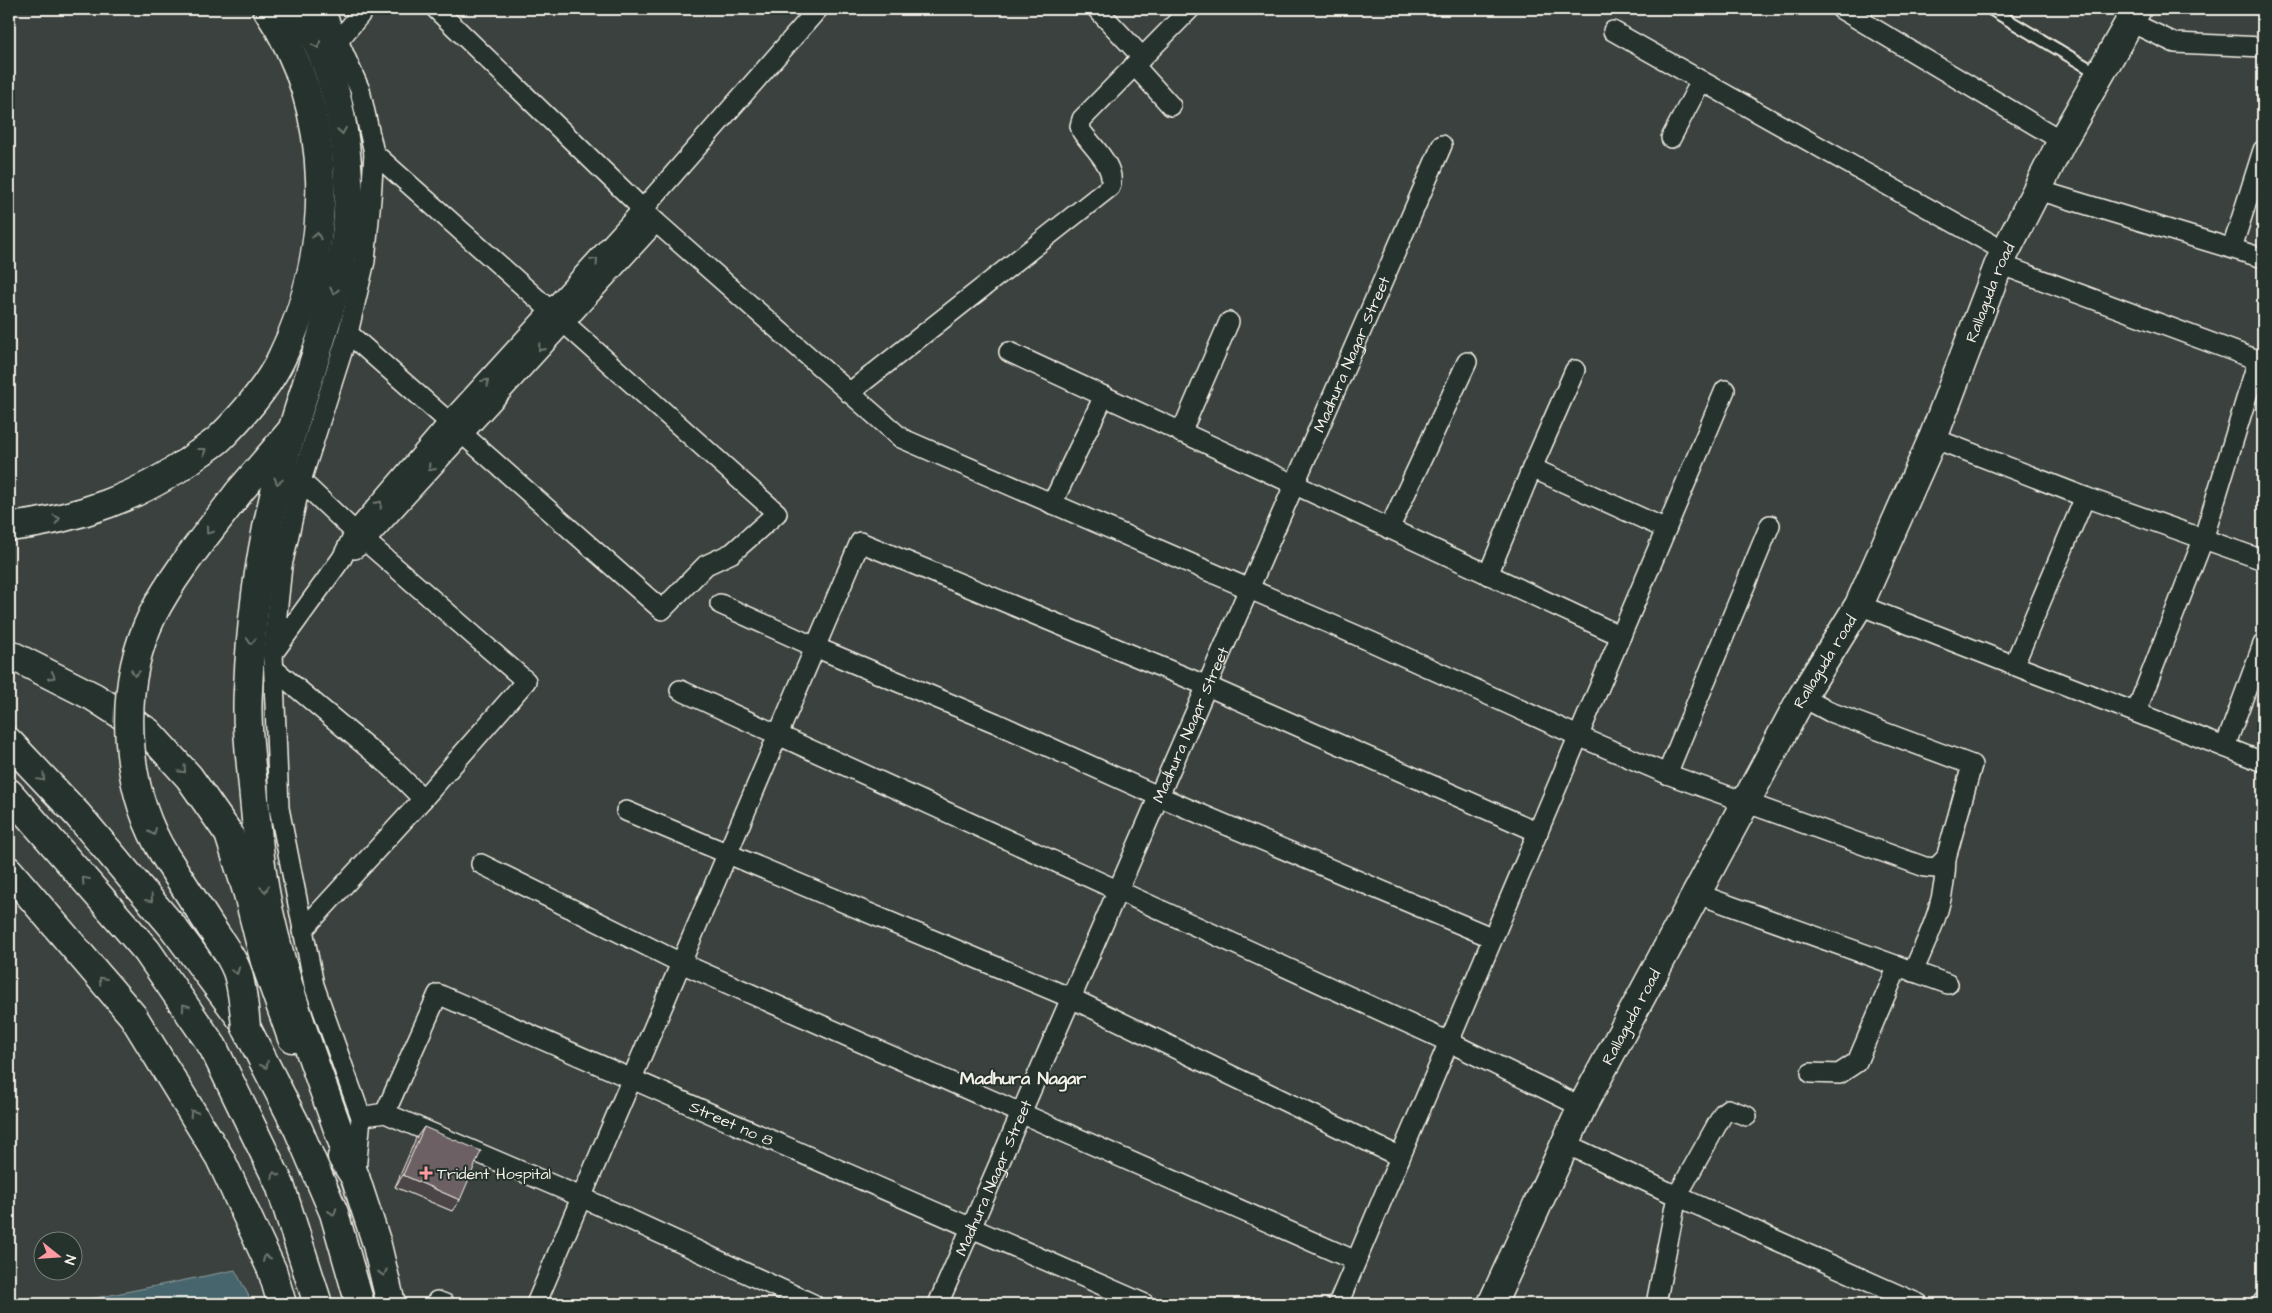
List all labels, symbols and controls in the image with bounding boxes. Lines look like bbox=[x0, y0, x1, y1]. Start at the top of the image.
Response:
one-way arrow bbox=[311, 40, 322, 49]
one-way arrow bbox=[337, 126, 347, 135]
one-way arrow bbox=[311, 232, 322, 241]
street label: Rallaguda road bbox=[1960, 239, 2020, 346]
one-way arrow bbox=[589, 258, 598, 267]
street label: Madhura Nagar Street bbox=[1308, 272, 1396, 436]
one-way arrow bbox=[329, 287, 340, 296]
one-way arrow bbox=[538, 343, 547, 352]
one-way arrow bbox=[480, 378, 489, 387]
one-way arrow bbox=[197, 448, 207, 457]
one-way arrow bbox=[428, 463, 437, 472]
one-way arrow bbox=[273, 476, 283, 484]
one-way arrow bbox=[373, 501, 381, 510]
one-way arrow bbox=[52, 514, 61, 525]
one-way arrow bbox=[207, 525, 215, 534]
street label: Rallaguda road bbox=[1788, 611, 1862, 712]
one-way arrow bbox=[245, 637, 256, 645]
street label: Madhura Nagar Street bbox=[1147, 643, 1235, 806]
one-way arrow bbox=[130, 669, 140, 677]
one-way arrow bbox=[47, 670, 56, 680]
one-way arrow bbox=[177, 765, 186, 774]
one-way arrow bbox=[36, 772, 45, 781]
one-way arrow bbox=[147, 827, 158, 836]
one-way arrow bbox=[82, 876, 91, 885]
one-way arrow bbox=[260, 884, 270, 893]
one-way arrow bbox=[144, 894, 153, 903]
street label: Rallaguda road bbox=[1597, 965, 1666, 1069]
one-way arrow bbox=[230, 966, 240, 975]
one-way arrow bbox=[98, 976, 107, 985]
one-way arrow bbox=[182, 1003, 191, 1013]
one-way arrow bbox=[259, 1060, 269, 1069]
district label: Madhura Nagar bbox=[960, 1066, 1086, 1092]
street label: Street no 8 bbox=[686, 1096, 777, 1152]
street label: Madhura Nagar Street bbox=[950, 1096, 1038, 1259]
one-way arrow bbox=[190, 1110, 200, 1119]
place label: Trident Hospital bbox=[437, 1163, 551, 1185]
marker: Trident Hospital bbox=[419, 1166, 433, 1180]
one-way arrow bbox=[271, 1171, 282, 1180]
one-way arrow bbox=[327, 1207, 337, 1216]
north arrow bbox=[32, 1230, 82, 1280]
text: N bbox=[59, 1252, 80, 1267]
one-way arrow bbox=[262, 1254, 273, 1263]
one-way arrow bbox=[377, 1268, 388, 1277]

